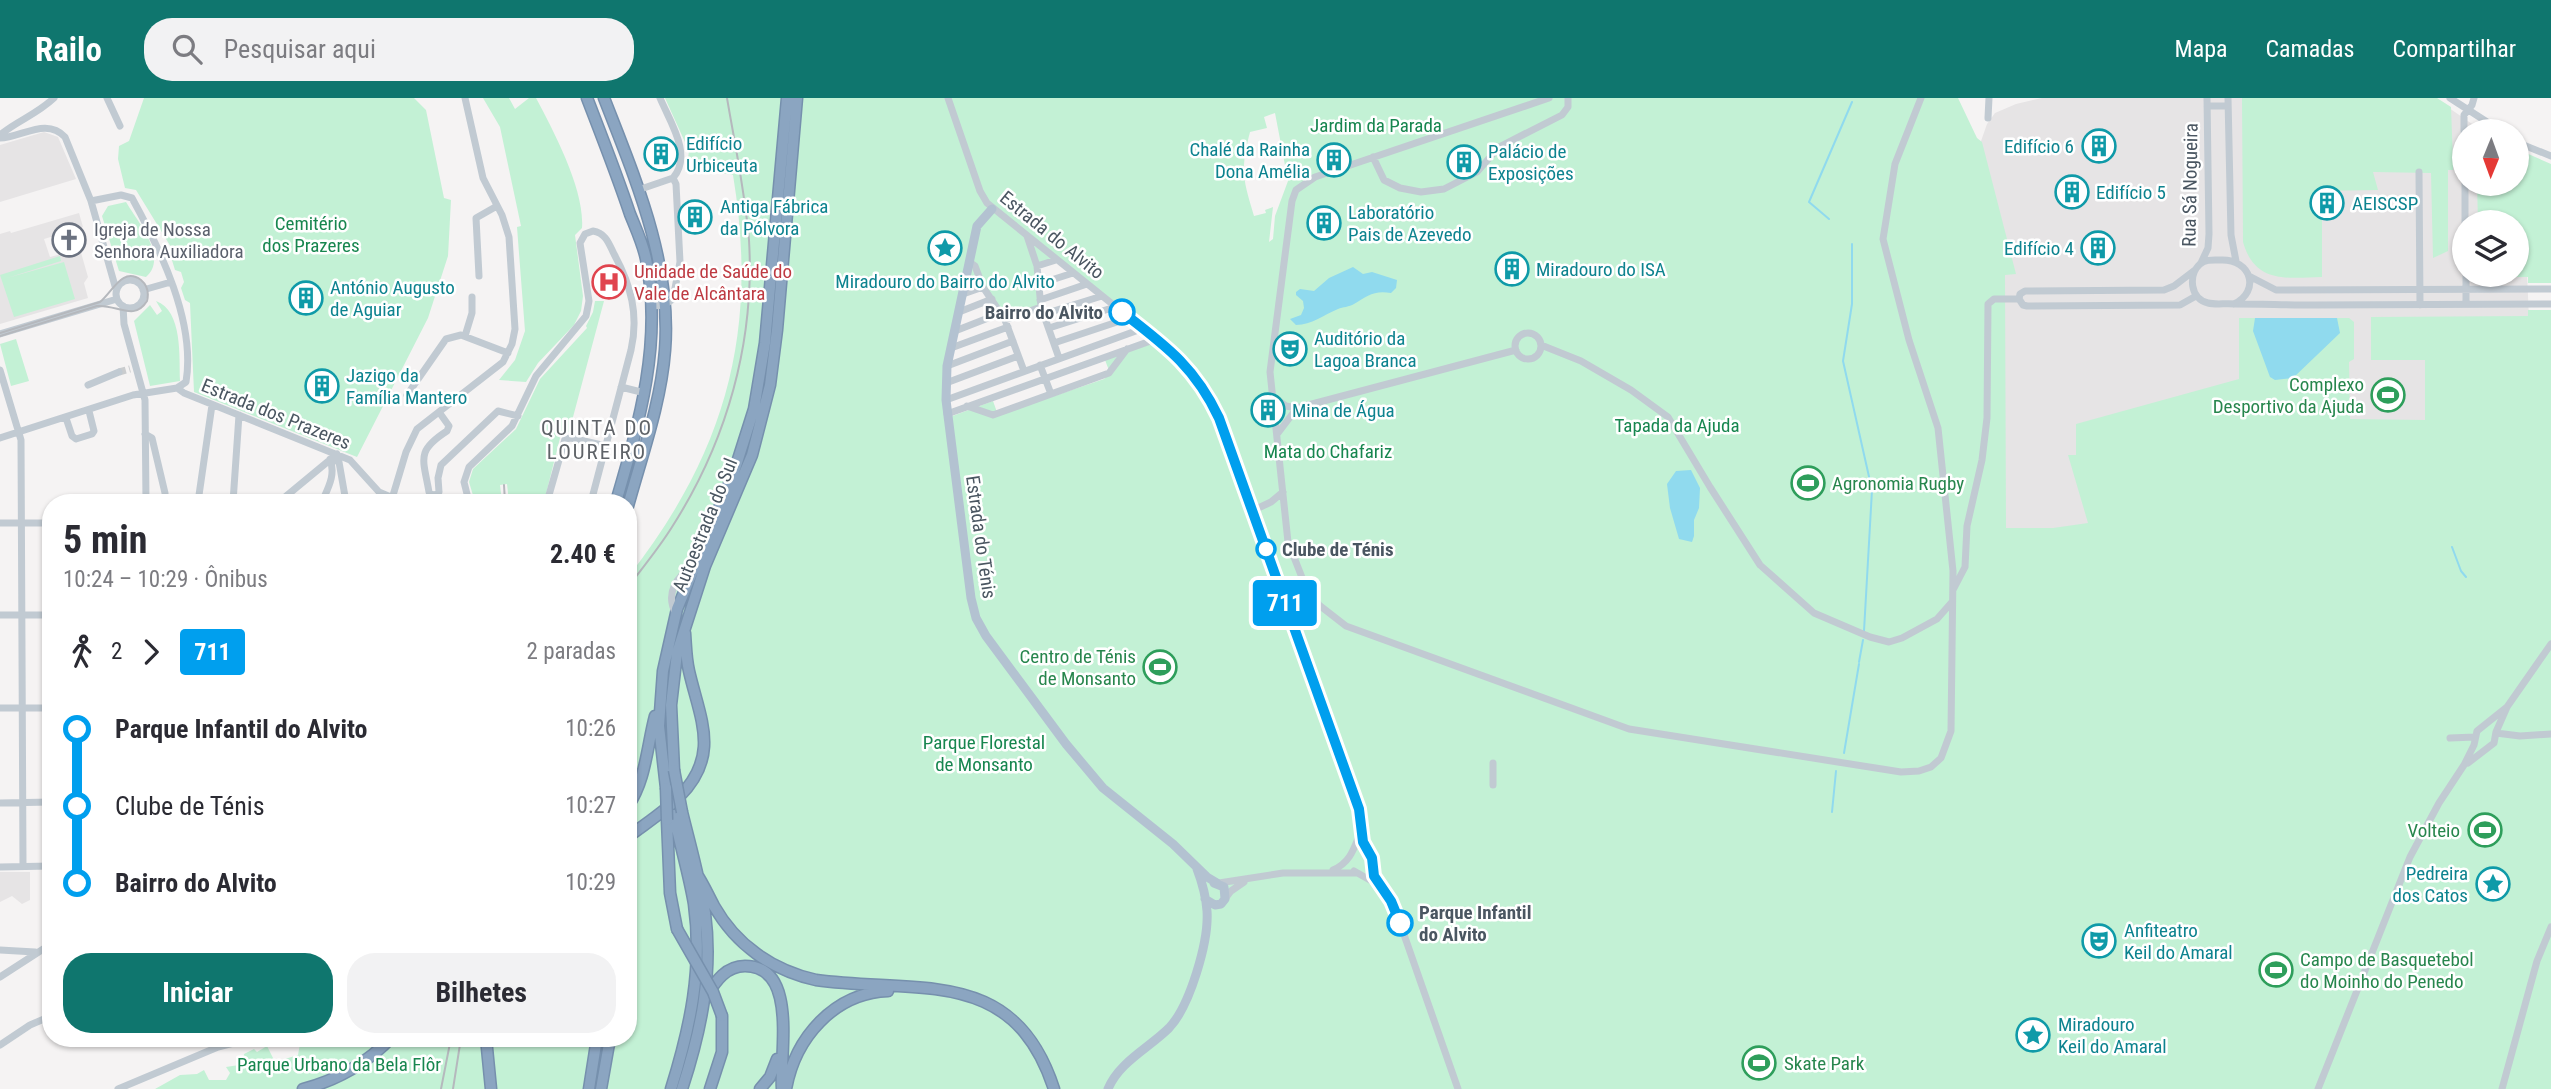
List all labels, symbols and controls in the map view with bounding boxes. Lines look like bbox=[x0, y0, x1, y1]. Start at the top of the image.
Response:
search box bbox=[144, 18, 634, 81]
text: Railo bbox=[35, 30, 102, 69]
icon: search bbox=[168, 30, 206, 68]
text: Pesquisar aqui bbox=[224, 34, 376, 64]
text: Mapa bbox=[2175, 35, 2228, 63]
text: Camadas bbox=[2266, 35, 2355, 63]
text: Compartilhar bbox=[2393, 35, 2516, 63]
park label: Jardim da Parada bbox=[1310, 114, 1442, 137]
north arrow bbox=[2452, 119, 2529, 196]
map controls bbox=[2452, 119, 2529, 287]
street label: Rua Sá Nogueira bbox=[2177, 123, 2203, 247]
building icon: Edifício 6 bbox=[2080, 127, 2118, 165]
place label: Edifício Urbiceuta bbox=[686, 132, 758, 177]
building icon: Edifício Urbiceuta bbox=[642, 135, 680, 173]
place label: Edifício 6 bbox=[2004, 135, 2074, 158]
place label: Chalé da Rainha Dona Amélia bbox=[1189, 138, 1310, 183]
place label: Palácio de Exposições bbox=[1488, 140, 1574, 185]
building icon: Chalé da Rainha Dona Amélia bbox=[1315, 141, 1353, 179]
building icon: Palácio de Exposições bbox=[1445, 143, 1483, 181]
building icon: Edifício 5 bbox=[2053, 173, 2091, 211]
place label: Edifício 5 bbox=[2096, 181, 2166, 204]
building icon: AEISCSP bbox=[2308, 184, 2346, 222]
street label: Estrada do Alvito bbox=[995, 186, 1109, 284]
place label: AEISCSP bbox=[2352, 192, 2418, 215]
place label: Antiga Fábrica da Pólvora bbox=[720, 195, 828, 240]
building icon: Antiga Fábrica da Pólvora bbox=[676, 198, 714, 236]
place label: Laboratório Pais de Azevedo bbox=[1348, 201, 1472, 246]
building icon: Laboratório Pais de Azevedo bbox=[1305, 204, 1343, 242]
button: layers bbox=[2452, 210, 2529, 287]
park label: Cemitério dos Prazeres bbox=[262, 212, 360, 257]
place label: Igreja de Nossa Senhora Auxiliadora bbox=[94, 218, 244, 263]
church icon: Igreja de Nossa Senhora Auxiliadora bbox=[50, 221, 88, 259]
place icon: Miradouro do Bairro do Alvito bbox=[926, 229, 964, 267]
building icon: Edifício 4 bbox=[2079, 229, 2117, 267]
place label: Edifício 4 bbox=[2004, 237, 2074, 260]
building icon: Miradouro do ISA bbox=[1493, 250, 1531, 288]
place label: Miradouro do ISA bbox=[1536, 258, 1666, 281]
place label: Unidade de Saúde do Vale de Alcântara bbox=[634, 260, 792, 305]
hospital icon: Unidade de Saúde do Vale de Alcântara bbox=[590, 263, 628, 301]
place label: Miradouro do Bairro do Alvito bbox=[835, 270, 1055, 293]
place label: António Augusto de Aguiar bbox=[330, 276, 455, 321]
building icon: António Augusto de Aguiar bbox=[287, 279, 325, 317]
marker: Bairro do Alvito bbox=[1109, 299, 1135, 325]
place label: Bairro do Alvito bbox=[985, 301, 1103, 324]
place label: Auditório da Lagoa Branca bbox=[1314, 327, 1416, 372]
theatre icon: Auditório da Lagoa Branca bbox=[1271, 330, 1309, 368]
place label: Jazigo da Família Mantero bbox=[346, 364, 467, 409]
building icon: Jazigo da Família Mantero bbox=[303, 367, 341, 405]
place label: Complexo Desportivo da Ajuda bbox=[2213, 373, 2364, 418]
street label: Estrada dos Prazeres bbox=[198, 374, 354, 454]
sports icon: Complexo Desportivo da Ajuda bbox=[2369, 376, 2407, 414]
building icon: Mina de Água bbox=[1249, 391, 1287, 429]
place label: Mina de Água bbox=[1292, 399, 1395, 422]
park label: Tapada da Ajuda bbox=[1614, 414, 1740, 437]
district label: QUINTA DO LOUREIRO bbox=[541, 416, 653, 464]
park label: Mata do Chafariz bbox=[1264, 440, 1392, 463]
street label: Autoestrada do Sul bbox=[668, 455, 742, 595]
sports icon: Agronomia Rugby bbox=[1789, 464, 1827, 502]
place label: Agronomia Rugby bbox=[1832, 472, 1964, 495]
street label: Estrada do Ténis bbox=[961, 474, 1001, 600]
text: 5 min bbox=[63, 518, 147, 562]
place label: Clube de Ténis bbox=[1282, 538, 1394, 561]
text: 2.40 € bbox=[550, 539, 616, 569]
marker: Clube de Ténis bbox=[1256, 539, 1276, 559]
text: 10:24 – 10:29 · Ônibus bbox=[63, 566, 268, 593]
line badge: 711 bbox=[1245, 580, 1325, 626]
text: 711 bbox=[1267, 589, 1303, 617]
icon: walk bbox=[63, 633, 101, 671]
icon: forward bbox=[132, 633, 170, 671]
text: 2 bbox=[111, 638, 122, 665]
text: 711 bbox=[194, 638, 231, 666]
text: 2 paradas bbox=[527, 638, 616, 665]
place label: Centro de Ténis de Monsanto bbox=[1020, 645, 1136, 690]
sports icon: Centro de Ténis de Monsanto bbox=[1141, 648, 1179, 686]
text: Parque Infantil do Alvito bbox=[115, 714, 368, 744]
text: 10:26 bbox=[565, 715, 616, 742]
park label: Parque Florestal de Monsanto bbox=[923, 731, 1045, 776]
text: Clube de Ténis bbox=[115, 791, 265, 821]
text: 10:27 bbox=[565, 792, 616, 819]
sports icon: Volteio bbox=[2466, 811, 2504, 849]
place label: Volteio bbox=[2407, 819, 2460, 842]
place label: Pedreira dos Catos bbox=[2393, 862, 2468, 907]
place icon: Pedreira dos Catos bbox=[2474, 865, 2512, 903]
text: Bairro do Alvito bbox=[115, 868, 277, 898]
text: 10:29 bbox=[565, 869, 616, 896]
place label: Parque Infantil do Alvito bbox=[1419, 901, 1531, 946]
marker: Parque Infantil do Alvito bbox=[1387, 910, 1413, 936]
place label: Anfiteatro Keil do Amaral bbox=[2124, 919, 2233, 964]
theatre icon: Anfiteatro Keil do Amaral bbox=[2080, 922, 2118, 960]
place label: Campo de Basquetebol do Moinho do Penedo bbox=[2300, 948, 2474, 993]
sports icon: Campo de Basquetebol do Moinho do Penedo bbox=[2257, 951, 2295, 989]
button: Iniciar bbox=[63, 953, 333, 1033]
button: Bilhetes bbox=[347, 953, 616, 1033]
place label: Miradouro Keil do Amaral bbox=[2058, 1013, 2167, 1058]
place icon: Miradouro Keil do Amaral bbox=[2014, 1016, 2052, 1054]
sports icon: Skate Park bbox=[1740, 1044, 1778, 1082]
place label: Skate Park bbox=[1784, 1052, 1865, 1075]
park label: Parque Urbano da Bela Flôr bbox=[237, 1053, 441, 1076]

